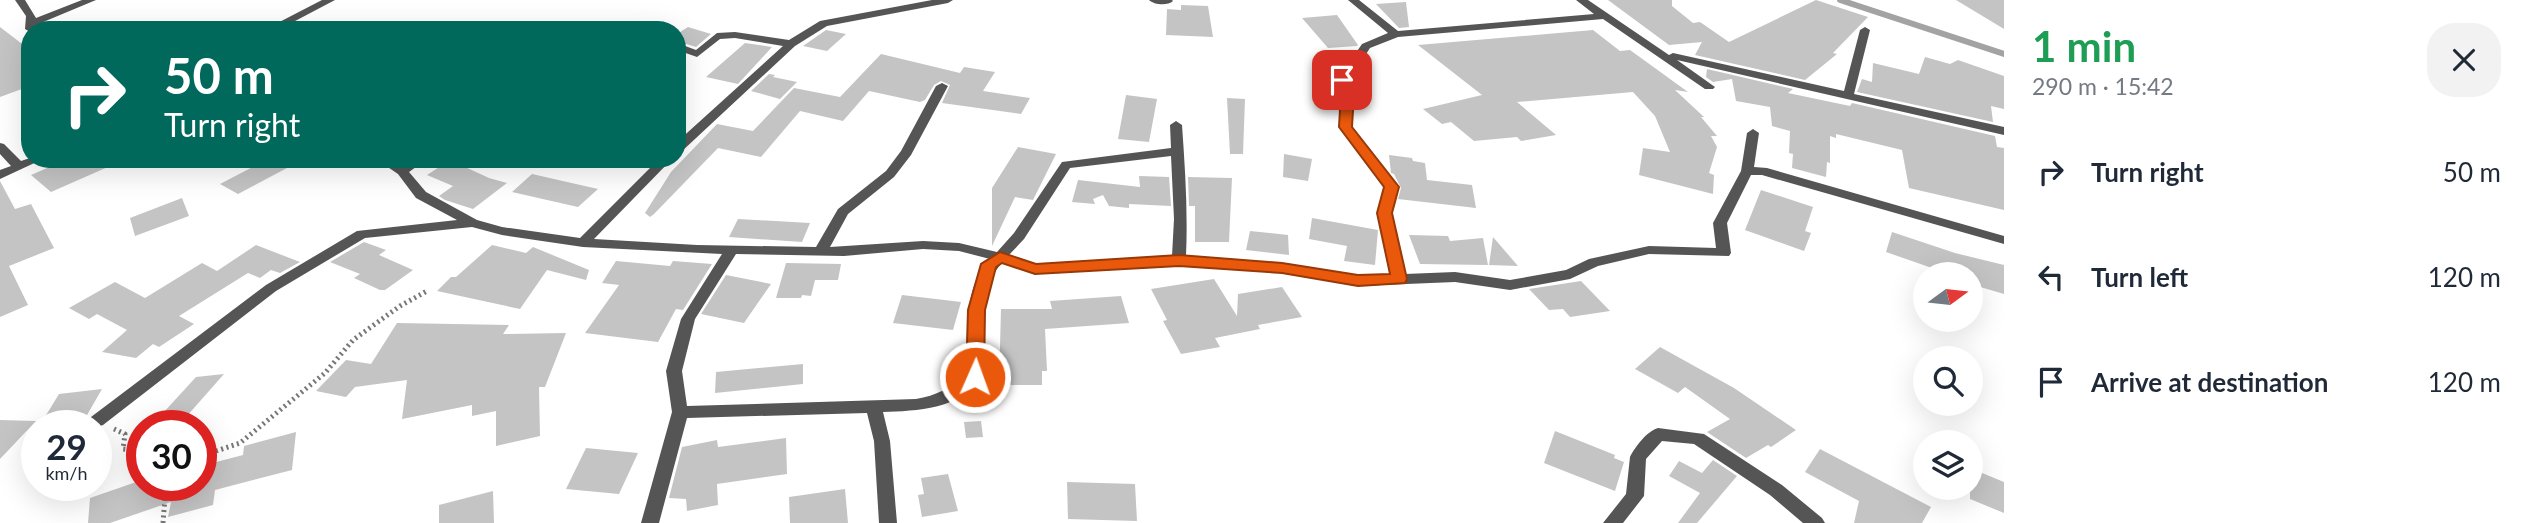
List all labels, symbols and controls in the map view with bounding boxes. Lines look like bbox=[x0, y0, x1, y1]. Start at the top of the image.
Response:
text: 1 min bbox=[2032, 21, 2136, 71]
button: close bbox=[2427, 23, 2501, 97]
text: 50 m bbox=[164, 46, 274, 104]
icon: right bbox=[49, 49, 140, 140]
pin bbox=[1312, 50, 1372, 110]
icon: arrive bbox=[1323, 61, 1361, 99]
text: 290 m · 15:42 bbox=[2032, 72, 2174, 100]
text: Turn right bbox=[164, 105, 300, 144]
icon: right bbox=[2032, 153, 2070, 191]
text: Turn right bbox=[2091, 156, 2204, 188]
text: 50 m bbox=[2443, 156, 2501, 188]
icon: left bbox=[2032, 258, 2070, 296]
text: Turn left bbox=[2091, 261, 2188, 293]
text: 120 m bbox=[2428, 261, 2501, 293]
north arrow bbox=[1913, 262, 1983, 332]
map controls bbox=[1913, 262, 1983, 500]
position arrow bbox=[938, 340, 1012, 414]
button: search bbox=[1913, 346, 1983, 416]
icon: arrive bbox=[2032, 363, 2070, 401]
text: Arrive at destination bbox=[2091, 366, 2328, 398]
text: 120 m bbox=[2428, 366, 2501, 398]
speed limit sign: 30 bbox=[126, 410, 217, 501]
text: 29 bbox=[46, 425, 87, 467]
button: layers bbox=[1913, 430, 1983, 500]
text: km/h bbox=[45, 462, 88, 484]

